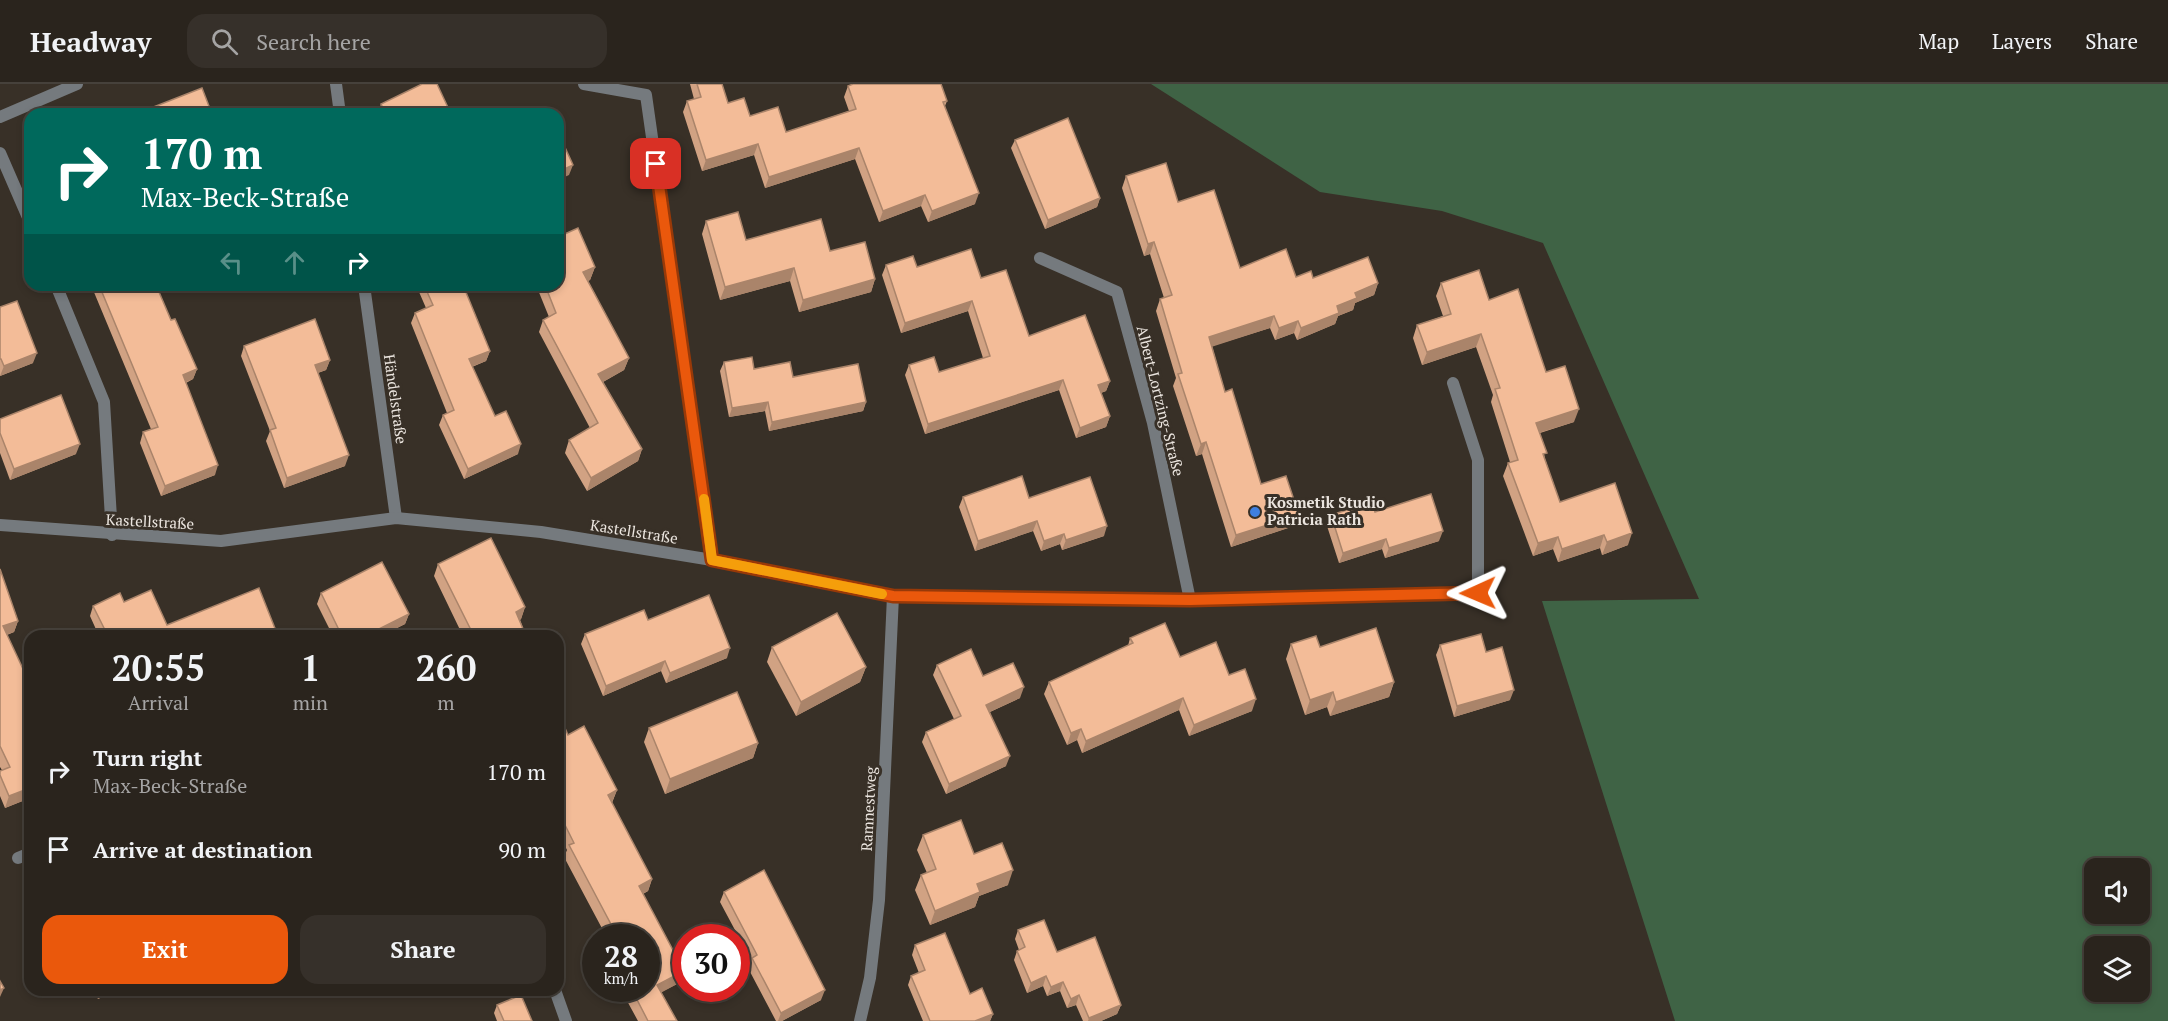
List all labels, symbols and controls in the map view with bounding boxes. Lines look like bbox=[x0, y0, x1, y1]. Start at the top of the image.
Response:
search box bbox=[187, 14, 607, 68]
text: Headway bbox=[30, 23, 151, 60]
icon: search bbox=[208, 25, 241, 58]
text: Search here bbox=[256, 27, 371, 56]
text: Map bbox=[1918, 27, 1959, 55]
text: Layers bbox=[1992, 27, 2052, 55]
text: Share bbox=[2085, 27, 2138, 55]
text: 170 m bbox=[141, 125, 262, 181]
icon: right bbox=[42, 132, 120, 210]
pin bbox=[630, 138, 681, 189]
icon: arrive bbox=[639, 147, 672, 180]
text: Max-Beck-Straße bbox=[141, 179, 349, 215]
icon: left bbox=[215, 246, 248, 279]
icon: ahead bbox=[278, 246, 311, 279]
icon: right bbox=[341, 246, 374, 279]
street label: Albert-Lortzing-Straße bbox=[1133, 323, 1189, 478]
street label: Händelstraße bbox=[380, 353, 412, 445]
place label: Kosmetik Studio Patricia Rath bbox=[1267, 492, 1385, 529]
marker: Kosmetik Studio Patricia Rath bbox=[1248, 505, 1262, 519]
street label: Kastellstraße bbox=[105, 509, 195, 533]
street label: Kastellstraße bbox=[589, 514, 679, 548]
position arrow bbox=[1446, 561, 1510, 625]
text: 20:55 bbox=[112, 644, 205, 691]
text: 1 bbox=[300, 644, 321, 691]
text: 260 bbox=[415, 644, 476, 691]
text: Arrival bbox=[128, 689, 189, 716]
text: min bbox=[293, 689, 328, 716]
text: m bbox=[437, 689, 455, 716]
text: Turn right bbox=[93, 743, 202, 772]
icon: right bbox=[42, 755, 75, 788]
text: 170 m bbox=[486, 757, 546, 786]
street label: Ramnestweg bbox=[856, 765, 880, 852]
text: Max-Beck-Straße bbox=[93, 772, 247, 799]
icon: arrive bbox=[42, 833, 75, 866]
text: Arrive at destination bbox=[93, 835, 312, 864]
text: 90 m bbox=[498, 835, 546, 864]
map controls bbox=[2084, 858, 2150, 1002]
button: sound bbox=[2084, 858, 2150, 924]
button: Exit bbox=[42, 915, 288, 984]
button: Share bbox=[300, 915, 546, 984]
speed limit sign: 30 bbox=[672, 924, 750, 1002]
text: 28 bbox=[604, 936, 638, 976]
button: layers bbox=[2084, 936, 2150, 1002]
text: km/h bbox=[604, 968, 638, 988]

